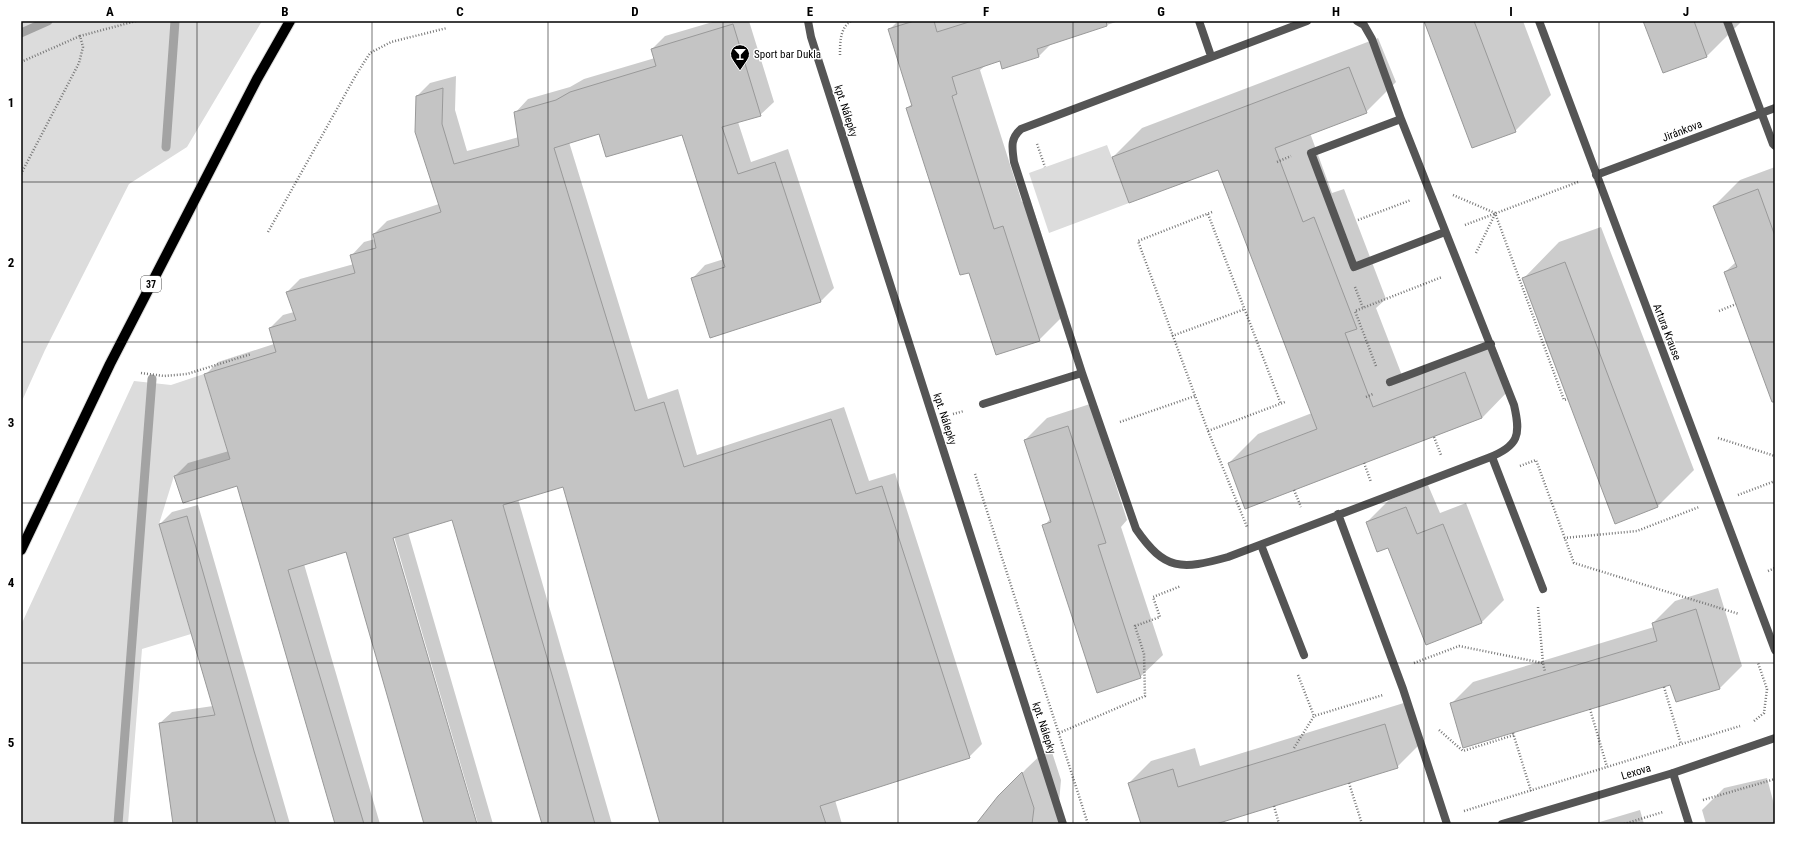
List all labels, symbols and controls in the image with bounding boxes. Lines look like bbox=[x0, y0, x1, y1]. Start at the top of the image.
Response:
text: A bbox=[106, 4, 114, 19]
text: B bbox=[281, 4, 289, 19]
text: C bbox=[456, 4, 464, 19]
text: D bbox=[631, 4, 639, 19]
text: E bbox=[807, 4, 814, 19]
text: F bbox=[983, 4, 989, 19]
text: G bbox=[1157, 4, 1165, 19]
text: H bbox=[1332, 4, 1340, 19]
text: I bbox=[1509, 4, 1513, 19]
text: J bbox=[1683, 4, 1689, 19]
bar icon: Sport bar Dukla bbox=[729, 43, 751, 71]
place label: Sport bar Dukla bbox=[754, 48, 821, 61]
street label: kpt. Nálepky bbox=[832, 83, 861, 139]
text: 1 bbox=[8, 95, 14, 110]
street label: Jiránkova bbox=[1660, 117, 1704, 145]
text: 2 bbox=[8, 255, 15, 270]
road number: 37 bbox=[141, 276, 161, 292]
street label: Artura Krause bbox=[1650, 302, 1684, 362]
street label: kpt. Nálepky bbox=[931, 391, 960, 447]
text: 3 bbox=[8, 415, 14, 430]
text: 4 bbox=[8, 575, 15, 590]
street label: kpt. Nálepky bbox=[1030, 700, 1059, 756]
text: 5 bbox=[8, 735, 15, 750]
street label: Lexova bbox=[1620, 761, 1652, 783]

